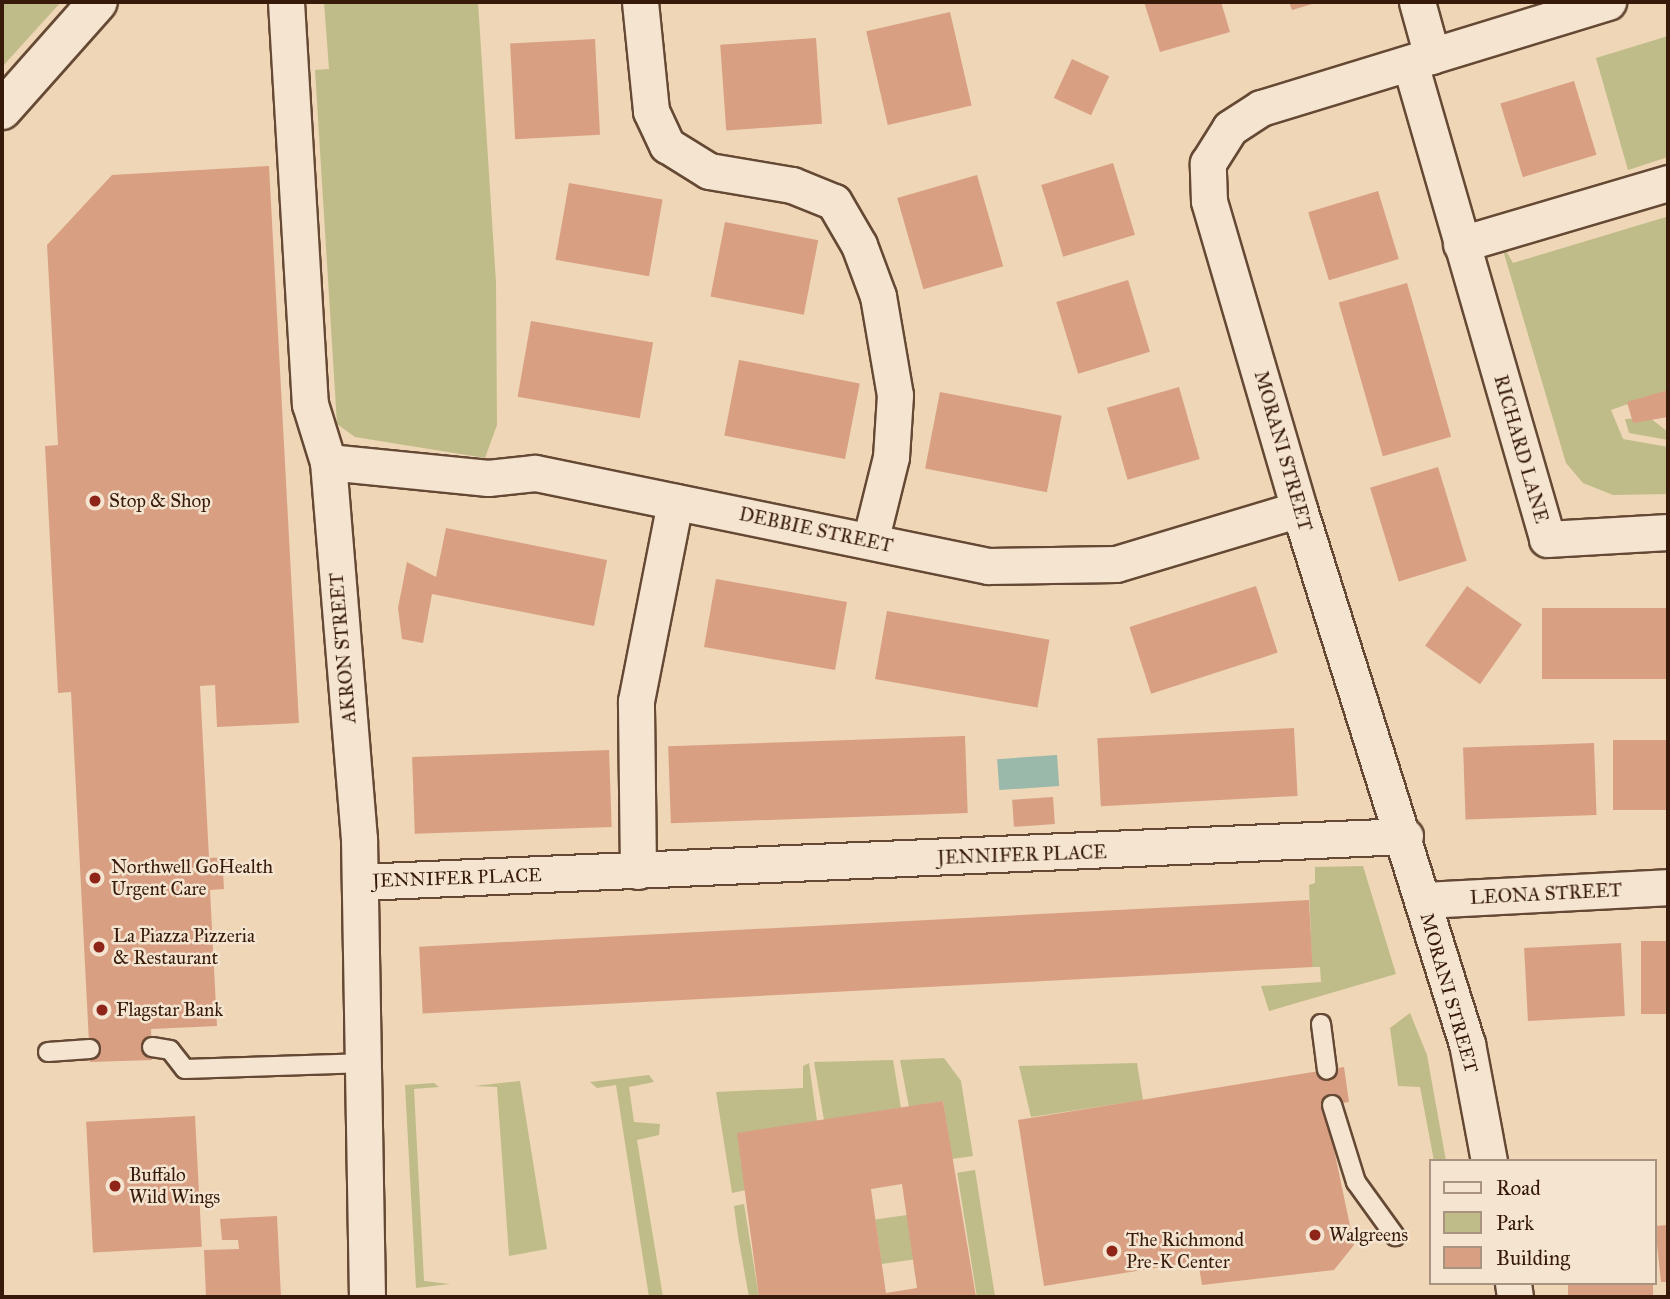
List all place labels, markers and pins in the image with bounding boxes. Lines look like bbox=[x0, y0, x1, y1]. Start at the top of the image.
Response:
place label: Stop & Shop bbox=[109, 490, 211, 512]
marker: Stop & Shop bbox=[87, 493, 103, 509]
place label: Northwell GoHealth Urgent Care bbox=[111, 856, 273, 900]
marker: Northwell GoHealth Urgent Care bbox=[85, 868, 105, 888]
place label: La Piazza Pizzeria & Restaurant bbox=[113, 925, 255, 969]
marker: La Piazza Pizzeria & Restaurant bbox=[91, 939, 107, 955]
place label: Flagstar Bank bbox=[116, 999, 223, 1021]
marker: Flagstar Bank bbox=[94, 1002, 110, 1018]
place label: Buffalo Wild Wings bbox=[129, 1164, 220, 1208]
marker: Buffalo Wild Wings bbox=[107, 1178, 123, 1194]
place label: Walgreens bbox=[1329, 1224, 1408, 1246]
marker: Walgreens bbox=[1307, 1227, 1323, 1243]
place label: The Richmond Pre-K Center bbox=[1126, 1229, 1244, 1273]
marker: The Richmond Pre-K Center bbox=[1104, 1243, 1120, 1259]

